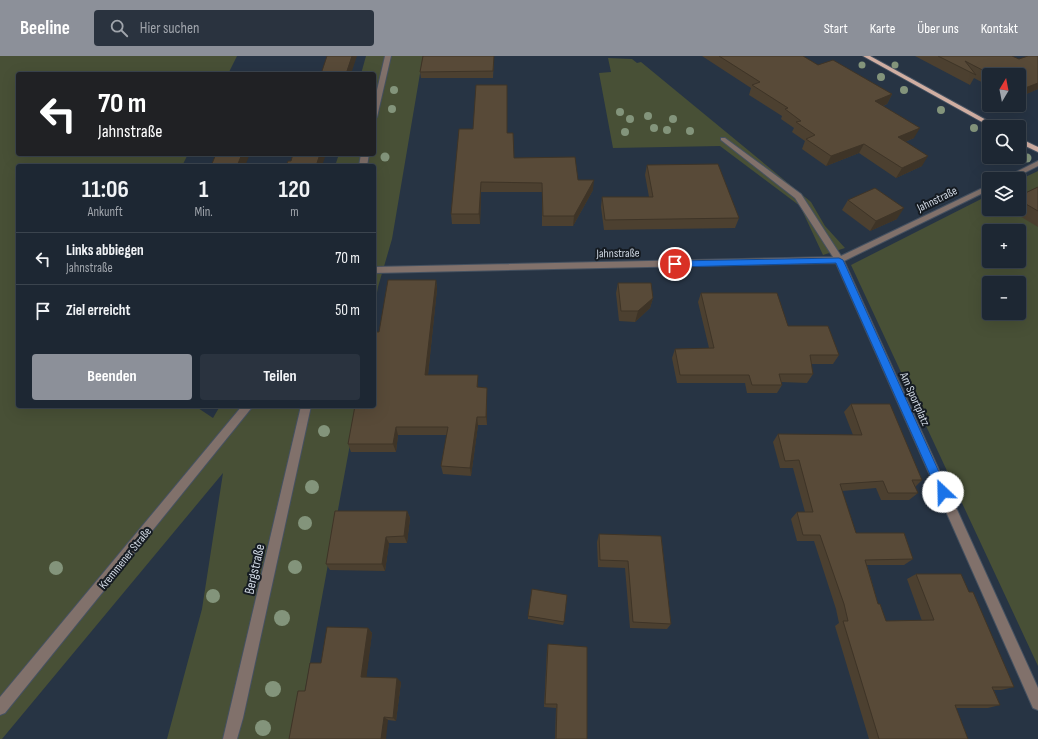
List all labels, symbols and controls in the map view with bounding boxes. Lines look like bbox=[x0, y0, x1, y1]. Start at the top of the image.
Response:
search box bbox=[94, 10, 374, 46]
text: Beeline bbox=[20, 17, 70, 40]
icon: search bbox=[108, 17, 130, 39]
text: Hier suchen bbox=[140, 19, 199, 38]
text: Start bbox=[824, 20, 848, 37]
text: Karte bbox=[870, 20, 895, 37]
text: Über uns bbox=[917, 20, 959, 37]
text: Kontakt bbox=[981, 20, 1018, 37]
north arrow bbox=[982, 68, 1026, 112]
map controls bbox=[982, 68, 1026, 320]
text: 70 m bbox=[98, 87, 146, 120]
icon: left bbox=[32, 88, 84, 140]
button: search bbox=[982, 120, 1026, 164]
text: Jahnstraße bbox=[98, 121, 163, 142]
button: layers bbox=[982, 172, 1026, 216]
text: 11:06 bbox=[82, 175, 129, 204]
text: 1 bbox=[199, 175, 208, 204]
text: 120 bbox=[279, 175, 310, 204]
street label: Jahnstraße bbox=[914, 183, 960, 216]
text: Ankunft bbox=[88, 204, 123, 220]
text: Min. bbox=[195, 204, 213, 220]
text: m bbox=[290, 204, 299, 220]
button: + bbox=[982, 224, 1026, 268]
text: Links abbiegen bbox=[66, 241, 144, 260]
street label: Jahnstraße bbox=[595, 246, 640, 261]
pin bbox=[658, 247, 692, 281]
icon: left bbox=[32, 248, 54, 270]
text: 70 m bbox=[335, 249, 360, 268]
icon: arrive bbox=[664, 253, 686, 275]
text: Jahnstraße bbox=[66, 260, 113, 276]
button: − bbox=[982, 276, 1026, 320]
icon: arrive bbox=[32, 300, 54, 322]
text: Ziel erreicht bbox=[66, 301, 130, 320]
text: 50 m bbox=[335, 301, 360, 320]
button: Beenden bbox=[32, 354, 192, 400]
button: Teilen bbox=[200, 354, 360, 400]
street label: Am Sportplatz bbox=[896, 369, 933, 429]
position arrow bbox=[922, 471, 964, 513]
street label: Kremmener Straße bbox=[96, 524, 155, 592]
street label: Bergstraße bbox=[240, 542, 269, 596]

